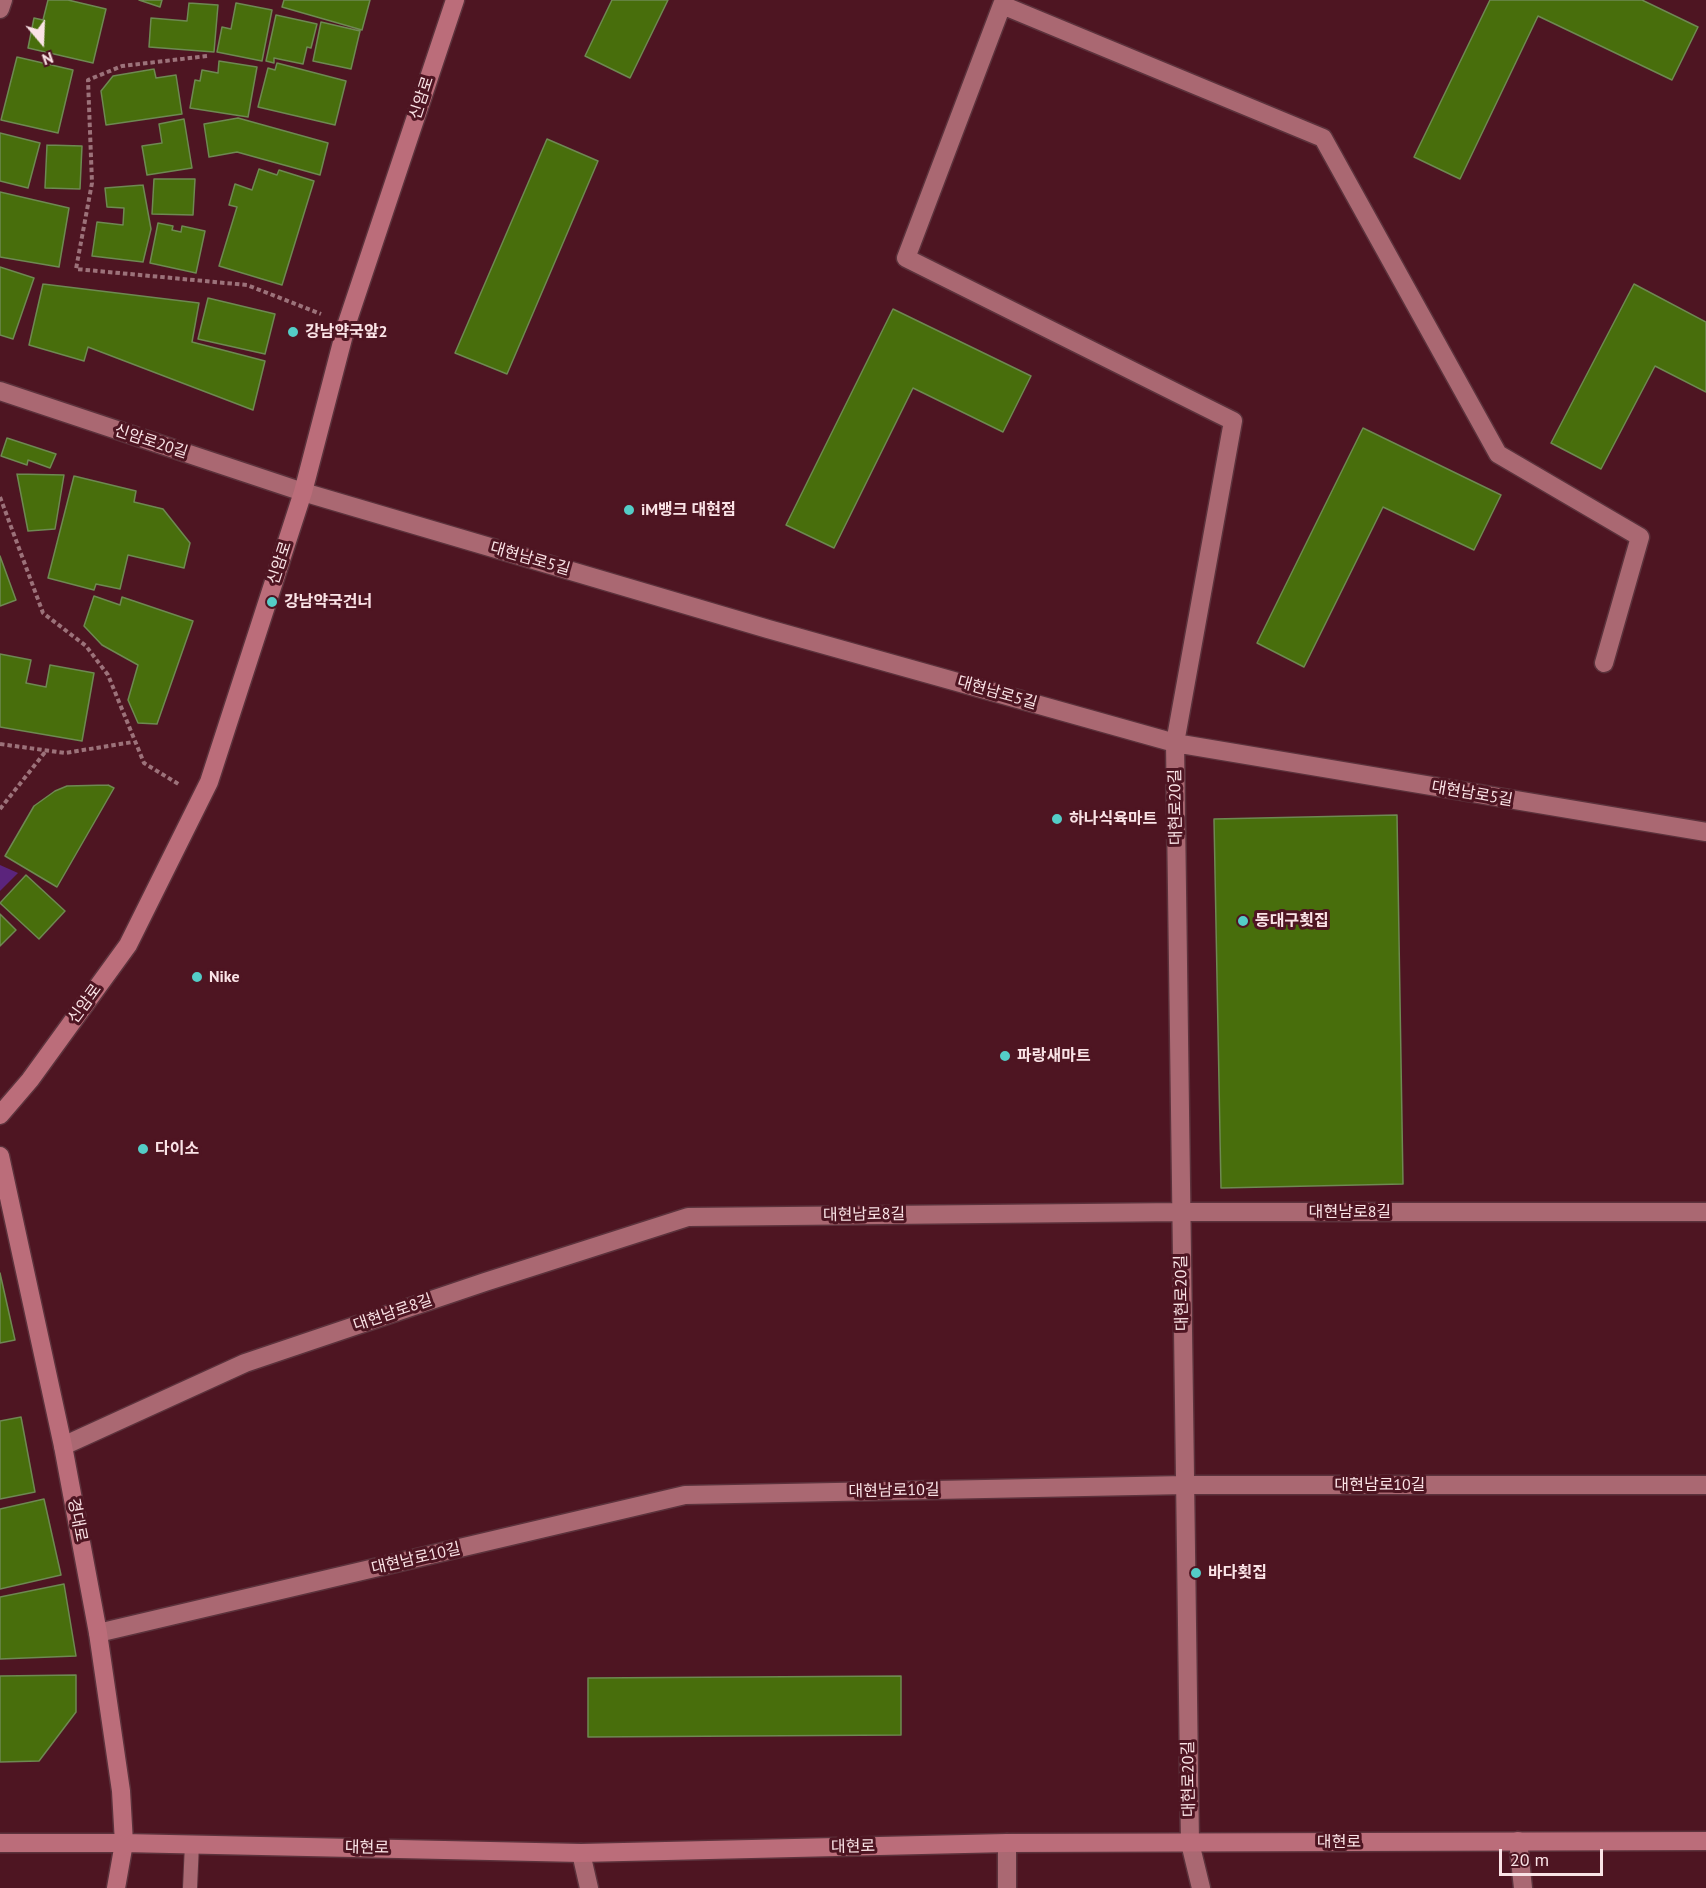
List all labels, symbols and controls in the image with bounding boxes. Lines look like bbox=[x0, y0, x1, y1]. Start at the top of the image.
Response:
north arrow bbox=[12, 12, 72, 72]
text: N bbox=[40, 48, 56, 70]
street label: 신암로 bbox=[406, 74, 438, 122]
place label: 강남약국앞2 bbox=[305, 322, 388, 342]
marker: 강남약국앞2 bbox=[286, 325, 300, 339]
street label: 신암로20길 bbox=[112, 421, 190, 463]
place label: iM뱅크 대현점 bbox=[641, 500, 736, 520]
marker: iM뱅크 대현점 bbox=[622, 503, 636, 517]
street label: 대현남로5길 bbox=[488, 538, 572, 580]
street label: 신암로 bbox=[264, 539, 296, 587]
place label: 강남약국건너 bbox=[284, 592, 372, 612]
marker: 강남약국건너 bbox=[265, 595, 279, 609]
street label: 대현남로5길 bbox=[955, 672, 1039, 714]
street label: 대현로20길 bbox=[1166, 769, 1186, 845]
street label: 대현남로5길 bbox=[1430, 777, 1514, 811]
place label: 하나식육마트 bbox=[1069, 809, 1157, 829]
marker: 하나식육마트 bbox=[1050, 812, 1064, 826]
place label: 동대구횟집 bbox=[1255, 911, 1329, 931]
marker: 동대구횟집 bbox=[1236, 914, 1250, 928]
place label: Nike bbox=[209, 967, 240, 987]
marker: Nike bbox=[190, 970, 204, 984]
street label: 신암로 bbox=[64, 980, 106, 1028]
place label: 파랑새마트 bbox=[1017, 1046, 1091, 1066]
marker: 파랑새마트 bbox=[998, 1049, 1012, 1063]
place label: 다이소 bbox=[155, 1139, 199, 1159]
marker: 다이소 bbox=[136, 1142, 150, 1156]
street label: 대현남로8길 bbox=[1309, 1202, 1391, 1222]
street label: 대현남로8길 bbox=[823, 1205, 905, 1225]
street label: 대현로20길 bbox=[1172, 1255, 1192, 1331]
street label: 대현남로8길 bbox=[351, 1291, 435, 1335]
street label: 대현남로10길 bbox=[1334, 1475, 1426, 1495]
street label: 대현남로10길 bbox=[848, 1481, 940, 1501]
street label: 경대로 bbox=[63, 1496, 91, 1544]
street label: 대현남로10길 bbox=[369, 1539, 463, 1579]
place label: 바다횟집 bbox=[1208, 1563, 1267, 1583]
marker: 바다횟집 bbox=[1189, 1566, 1203, 1580]
street label: 대현로20길 bbox=[1179, 1741, 1199, 1817]
street label: 대현로 bbox=[1317, 1832, 1361, 1852]
street label: 대현로 bbox=[831, 1837, 875, 1857]
scale bar bbox=[1502, 1837, 1606, 1875]
street label: 대현로 bbox=[345, 1838, 389, 1858]
text: 20 m bbox=[1510, 1848, 1549, 1871]

